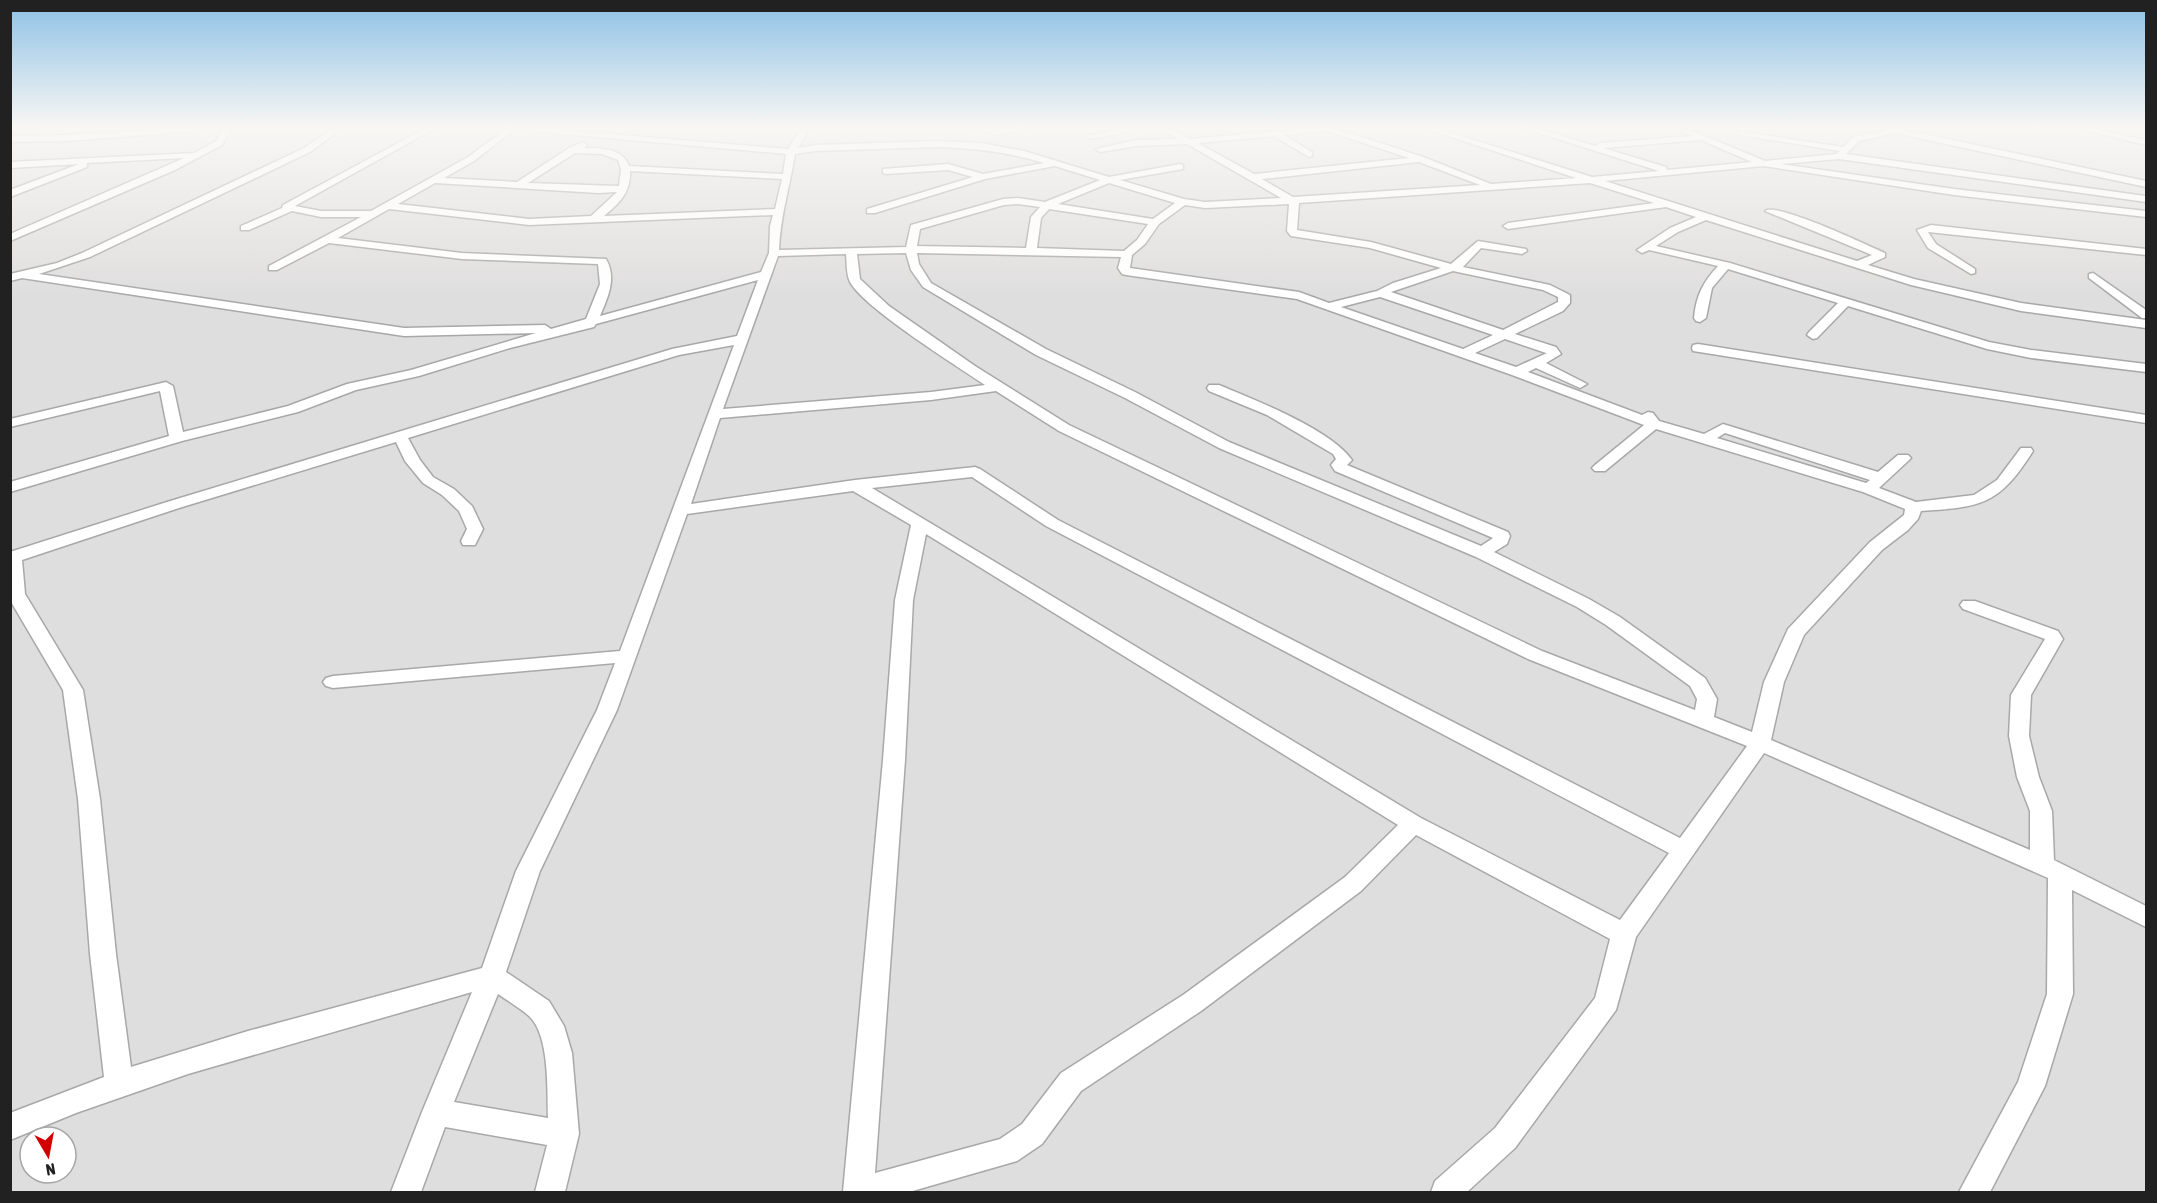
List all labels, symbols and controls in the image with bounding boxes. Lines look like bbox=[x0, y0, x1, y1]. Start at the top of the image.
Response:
north arrow bbox=[18, 1125, 78, 1185]
text: N bbox=[44, 1160, 57, 1179]

